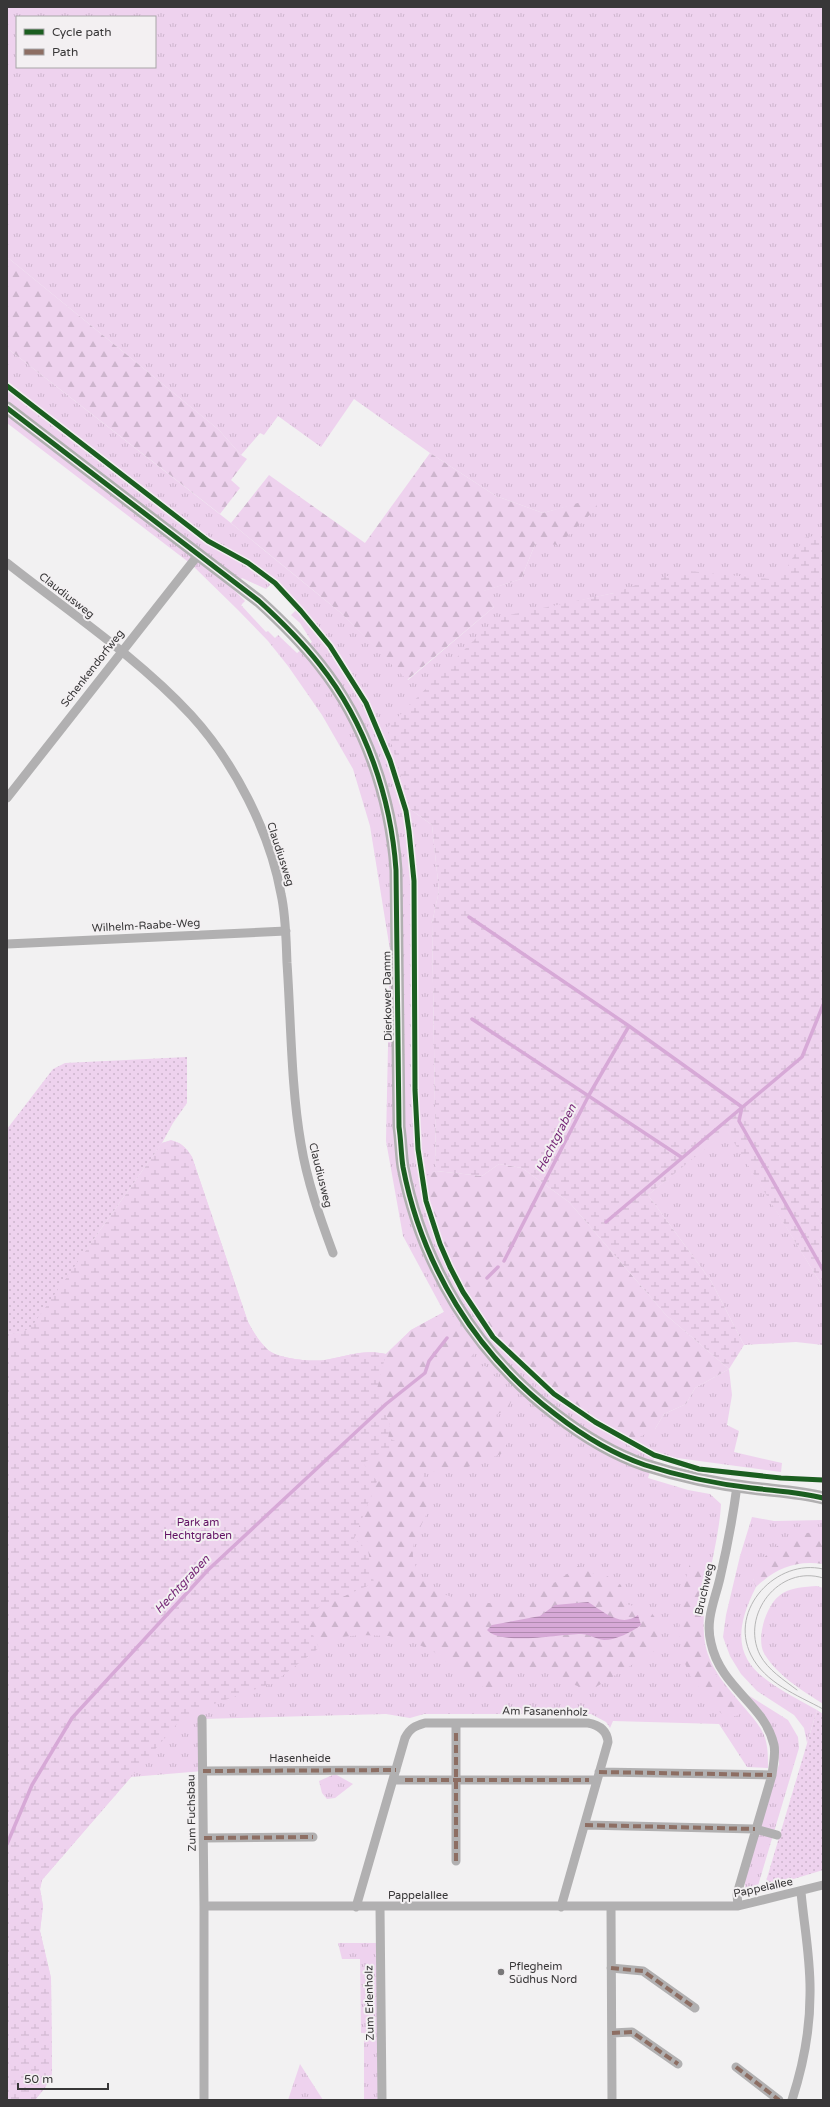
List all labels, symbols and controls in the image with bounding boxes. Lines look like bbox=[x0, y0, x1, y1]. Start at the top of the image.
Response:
legend bbox=[16, 16, 156, 68]
text: Cycle path bbox=[52, 25, 111, 39]
text: Path bbox=[52, 45, 78, 59]
street label: Claudiusweg bbox=[36, 570, 97, 621]
street label: Schenkendorfweg bbox=[58, 627, 127, 710]
street label: Claudiusweg bbox=[264, 820, 297, 888]
street label: Wilhelm-Raabe-Weg bbox=[92, 916, 201, 935]
street label: Dierkower Damm bbox=[380, 951, 395, 1041]
water label: Hechtgraben bbox=[533, 1101, 579, 1174]
street label: Claudiusweg bbox=[306, 1141, 335, 1209]
park label: Park am Hechtgraben bbox=[164, 1516, 232, 1542]
water label: Hechtgraben bbox=[152, 1552, 213, 1616]
street label: Bruchweg bbox=[692, 1562, 717, 1616]
street label: Am Fasanenholz bbox=[502, 1704, 589, 1719]
street label: Hasenheide bbox=[269, 1752, 331, 1765]
street label: Zum Fuchsbau bbox=[184, 1774, 199, 1852]
street label: Pappelallee bbox=[732, 1875, 794, 1900]
street label: Pappelallee bbox=[388, 1889, 448, 1902]
place label: Pflegheim Südhus Nord bbox=[509, 1960, 577, 1986]
street label: Zum Erlenholz bbox=[362, 1965, 377, 2041]
marker: Pflegheim Südhus Nord bbox=[496, 1967, 506, 1977]
scale bar bbox=[18, 2065, 108, 2091]
text: 50 m bbox=[24, 2072, 53, 2086]

